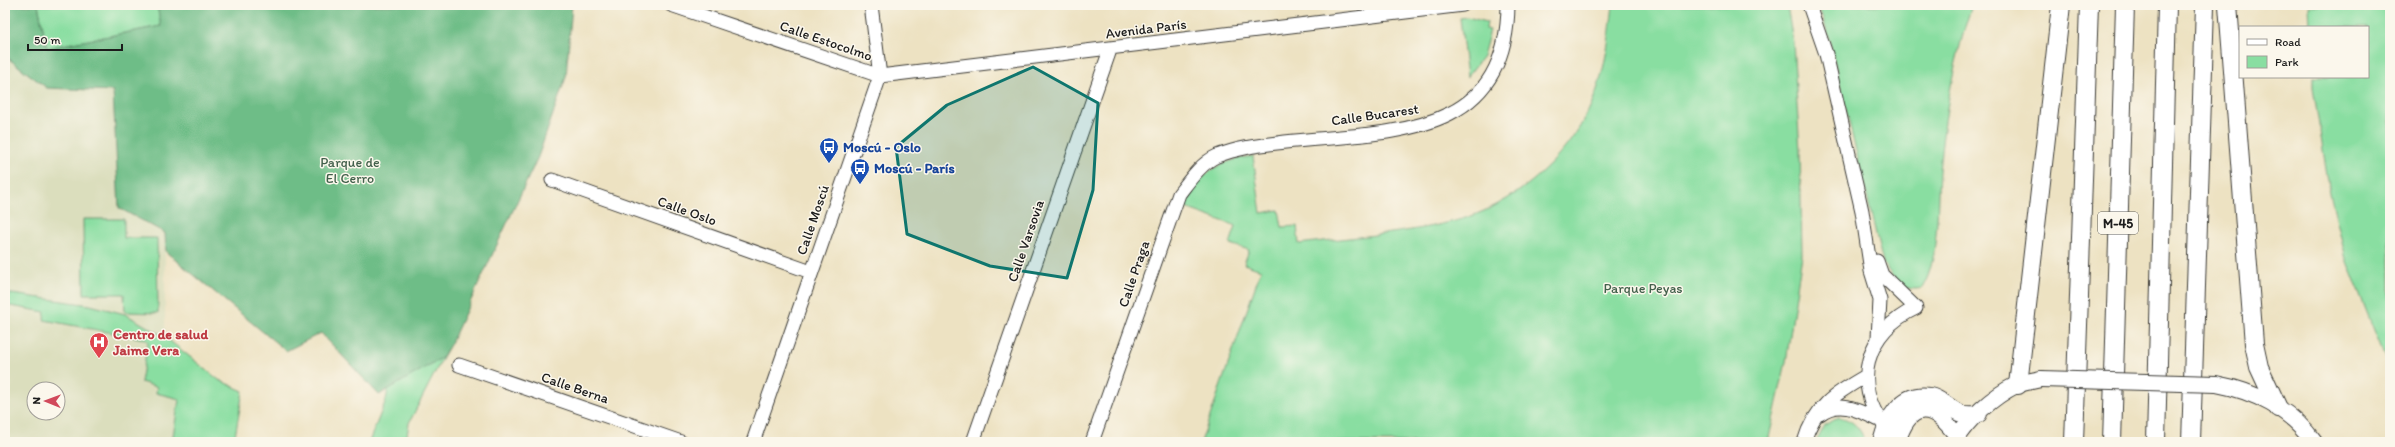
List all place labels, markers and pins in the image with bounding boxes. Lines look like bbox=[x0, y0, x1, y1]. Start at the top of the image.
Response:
bus stop icon: Moscú - Oslo bbox=[818, 136, 840, 164]
place label: Moscú - Oslo bbox=[843, 139, 921, 156]
bus stop icon: Moscú - París bbox=[849, 157, 871, 185]
place label: Moscú - París bbox=[874, 160, 955, 177]
place label: Centro de salud Jaime Vera bbox=[112, 326, 208, 359]
hospital icon: Centro de salud Jaime Vera bbox=[88, 331, 110, 359]

